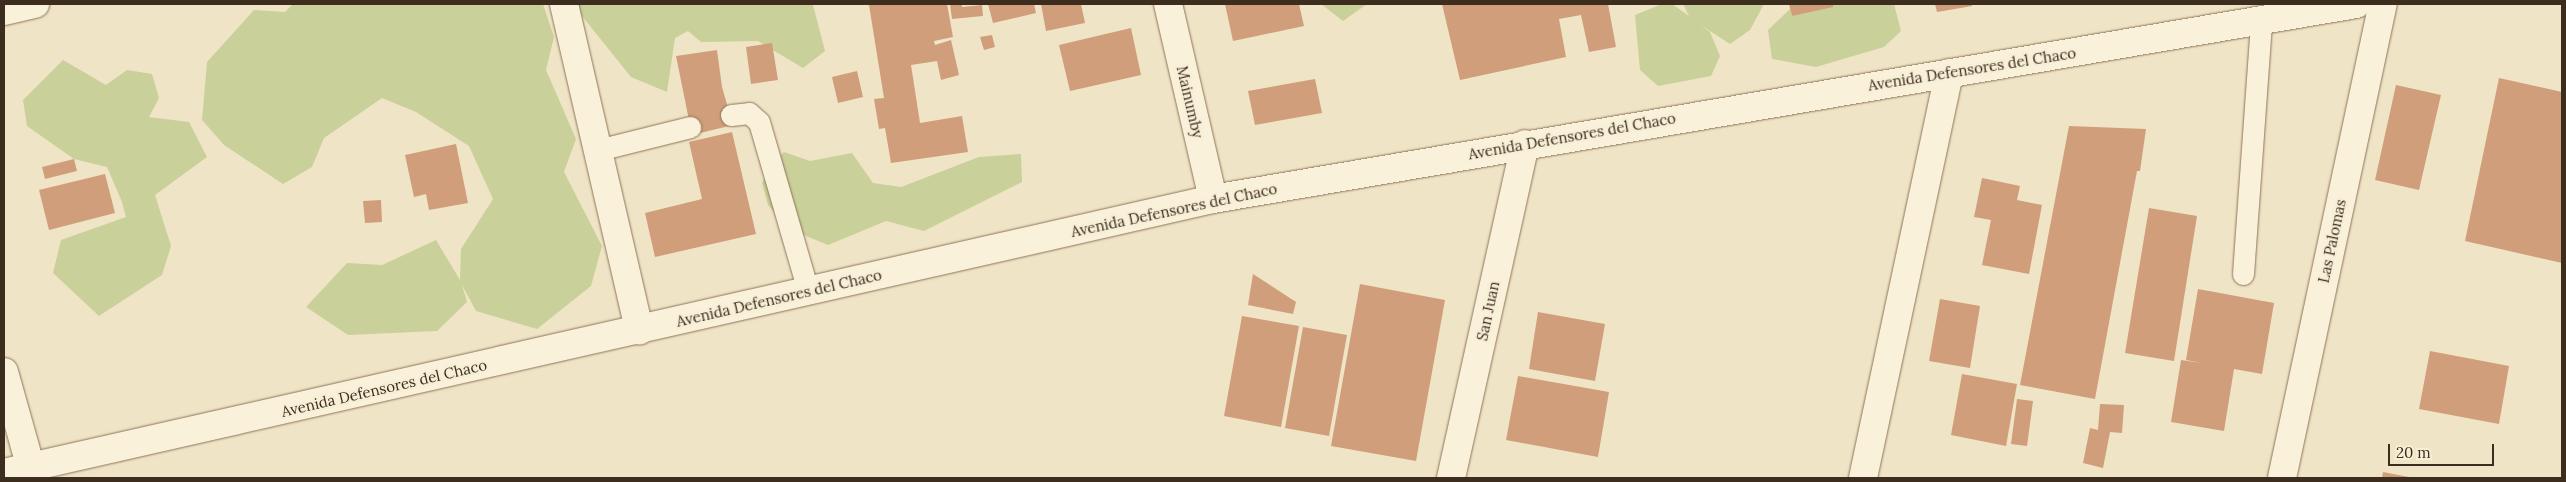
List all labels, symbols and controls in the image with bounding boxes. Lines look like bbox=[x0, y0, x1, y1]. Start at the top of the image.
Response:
street label: Avenida Defensores del Chaco bbox=[1867, 44, 2077, 94]
street label: Mainumby bbox=[1173, 64, 1207, 140]
street label: Avenida Defensores del Chaco bbox=[1467, 109, 1677, 163]
street label: Avenida Defensores del Chaco bbox=[1069, 179, 1279, 241]
street label: Las Palomas bbox=[2314, 197, 2350, 285]
street label: Avenida Defensores del Chaco bbox=[674, 266, 884, 330]
street label: San Juan bbox=[1473, 279, 1503, 343]
street label: Avenida Defensores del Chaco bbox=[279, 356, 489, 420]
scale bar bbox=[2391, 434, 2497, 466]
text: 20 m bbox=[2396, 443, 2431, 462]

